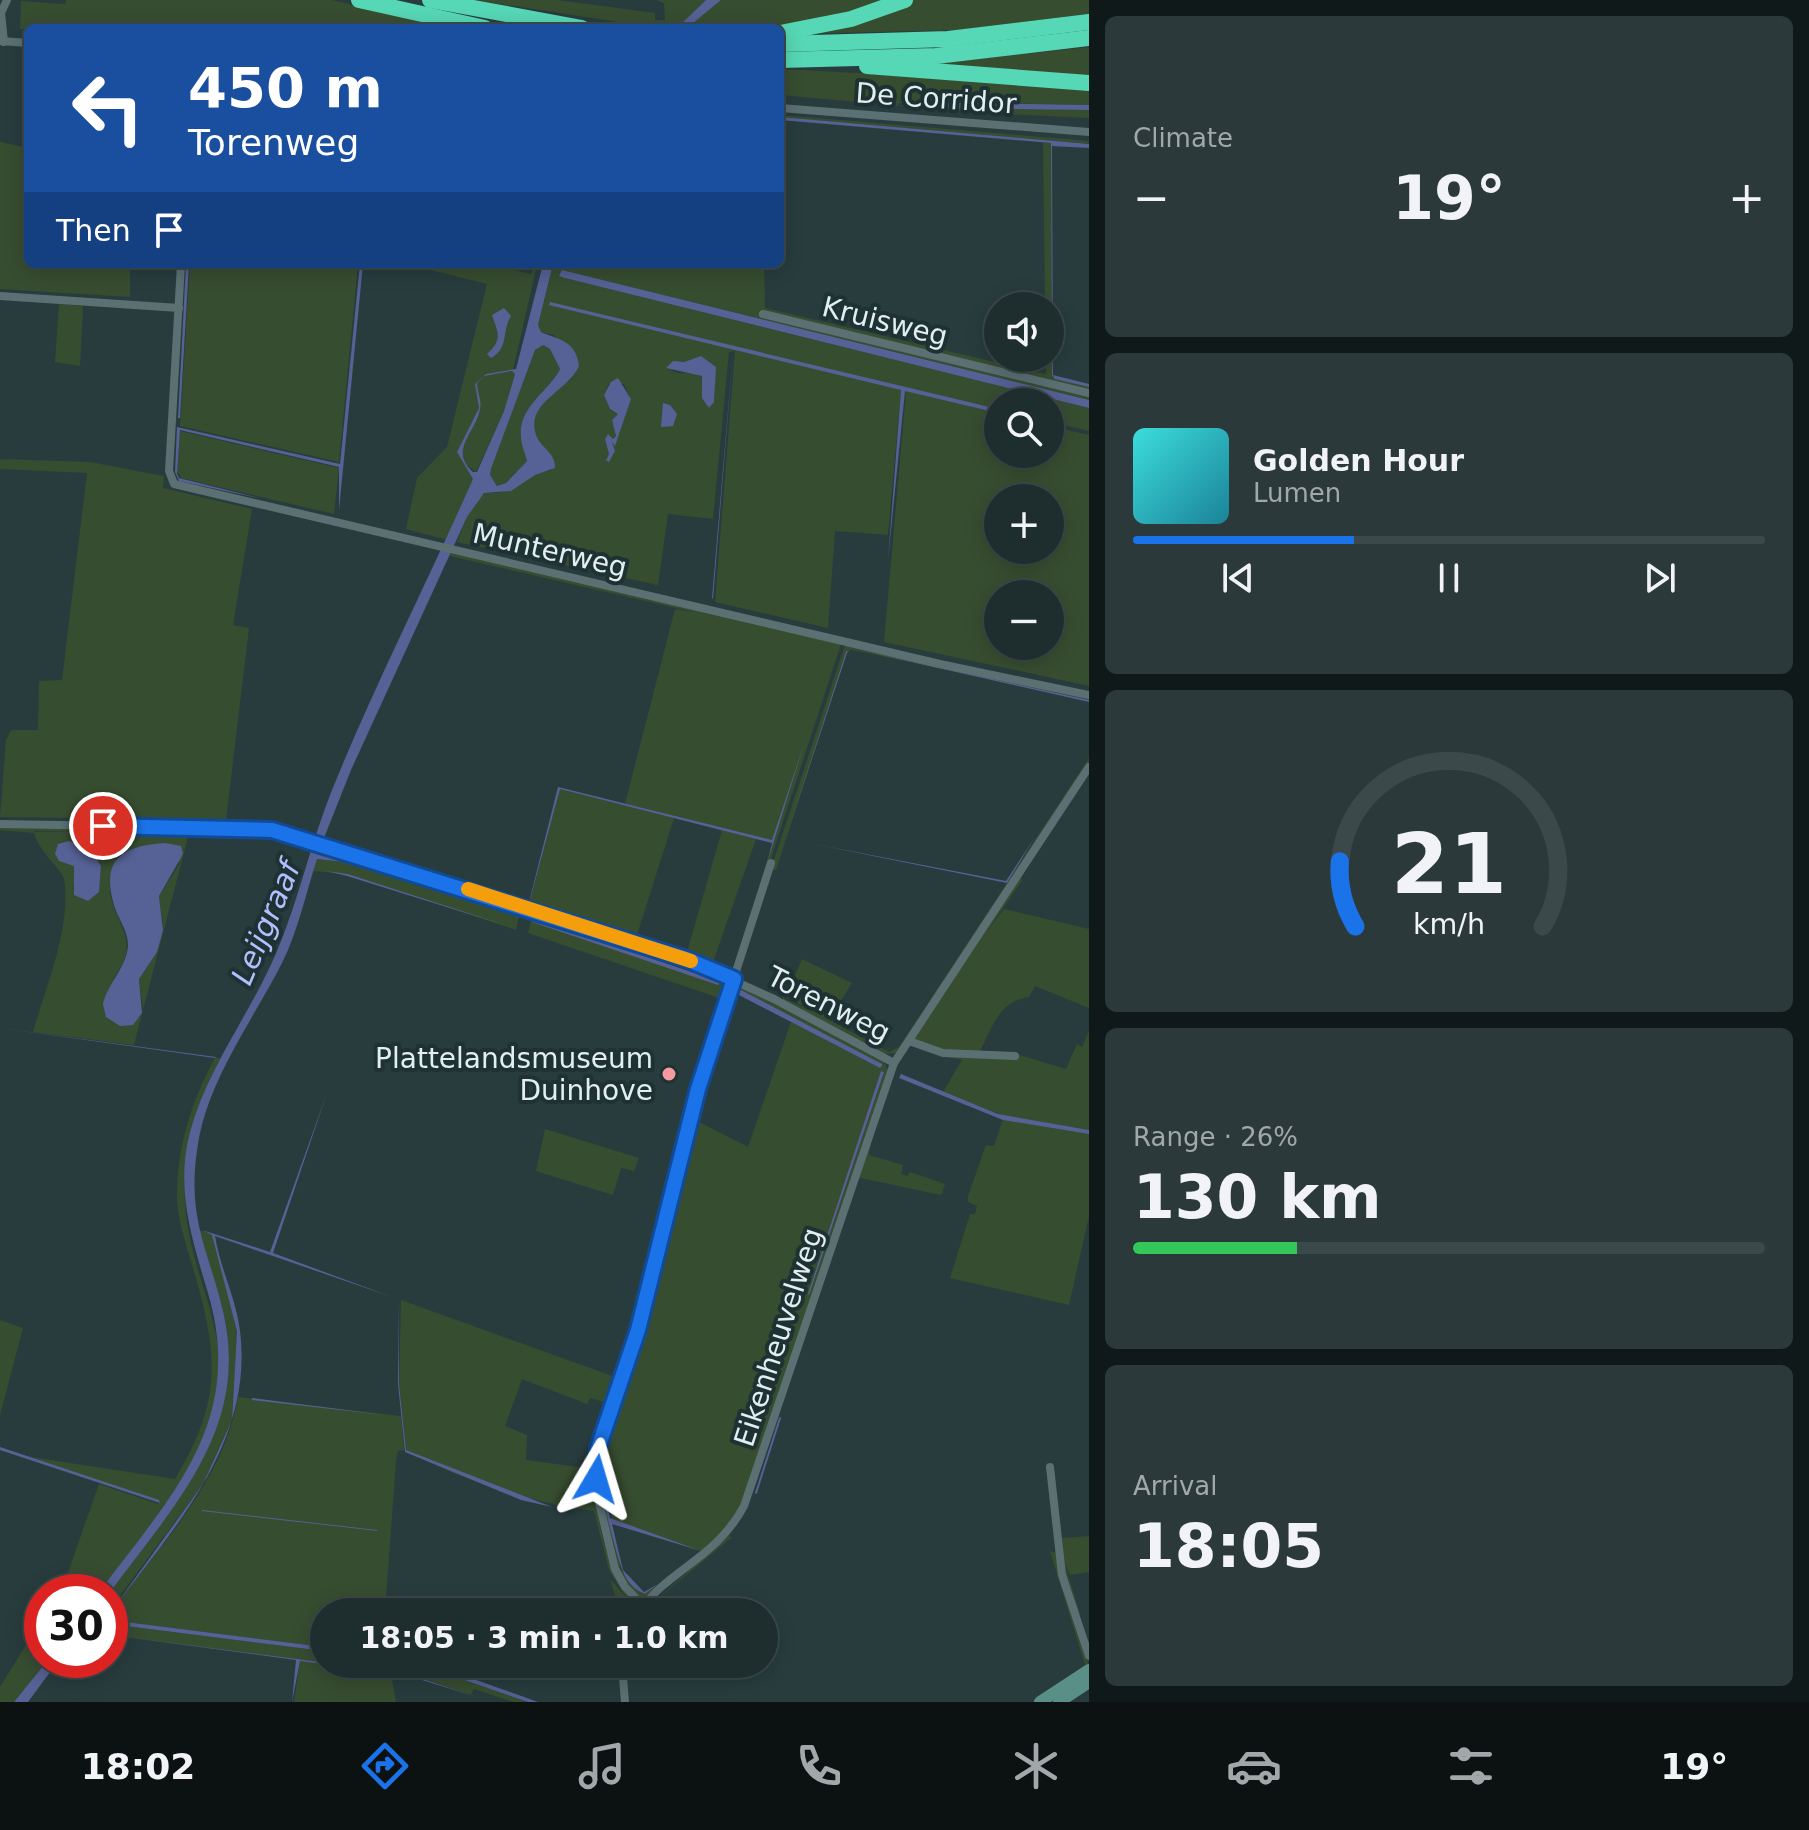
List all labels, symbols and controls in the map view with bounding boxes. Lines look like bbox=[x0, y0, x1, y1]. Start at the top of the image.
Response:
text: 450 m bbox=[188, 55, 383, 120]
icon: left bbox=[56, 56, 160, 160]
street label: De Corridor bbox=[854, 76, 1018, 121]
text: Torenweg bbox=[188, 122, 359, 163]
text: Climate bbox=[1133, 123, 1233, 153]
text: 19° bbox=[1392, 163, 1506, 233]
text: − bbox=[1133, 172, 1170, 223]
text: + bbox=[1728, 172, 1765, 223]
icon: arrive bbox=[147, 208, 191, 252]
text: Then bbox=[56, 213, 131, 248]
street label: Kruisweg bbox=[819, 290, 951, 353]
map controls bbox=[984, 292, 1064, 660]
button: sound bbox=[984, 292, 1064, 372]
button: search bbox=[984, 388, 1064, 468]
text: Golden Hour bbox=[1253, 443, 1464, 478]
text: Lumen bbox=[1253, 478, 1341, 508]
button: + bbox=[984, 484, 1064, 564]
street label: Munterweg bbox=[470, 517, 630, 584]
icon: previous bbox=[1216, 556, 1260, 600]
icon: pause bbox=[1427, 556, 1471, 600]
icon: next bbox=[1638, 556, 1682, 600]
button: − bbox=[984, 580, 1064, 660]
pin bbox=[69, 792, 137, 860]
icon: arrive bbox=[81, 804, 125, 848]
text: 21 bbox=[1391, 816, 1507, 913]
water label: Leijgraaf bbox=[224, 852, 309, 990]
text: km/h bbox=[1413, 907, 1485, 941]
street label: Torenweg bbox=[761, 959, 896, 1049]
place label: Plattelandsmuseum Duinhove bbox=[375, 1042, 653, 1107]
marker: Plattelandsmuseum Duinhove bbox=[660, 1065, 678, 1083]
text: Range · 26% bbox=[1133, 1122, 1298, 1152]
text: 130 km bbox=[1133, 1162, 1382, 1232]
street label: Eikenheuvelweg bbox=[728, 1224, 829, 1451]
position arrow bbox=[554, 1437, 638, 1521]
text: Arrival bbox=[1133, 1471, 1217, 1501]
text: 18:05 bbox=[1133, 1511, 1324, 1581]
speed limit sign: 30 bbox=[24, 1574, 128, 1678]
text: 18:05 · 3 min · 1.0 km bbox=[359, 1620, 729, 1655]
icon: directions bbox=[357, 1738, 413, 1794]
icon: music bbox=[574, 1738, 630, 1794]
icon: phone bbox=[791, 1738, 847, 1794]
icon: climate bbox=[1008, 1738, 1064, 1794]
icon: car bbox=[1226, 1738, 1282, 1794]
icon: filters bbox=[1443, 1738, 1499, 1794]
text: 18:02 bbox=[81, 1746, 195, 1787]
text: 19° bbox=[1660, 1746, 1728, 1787]

